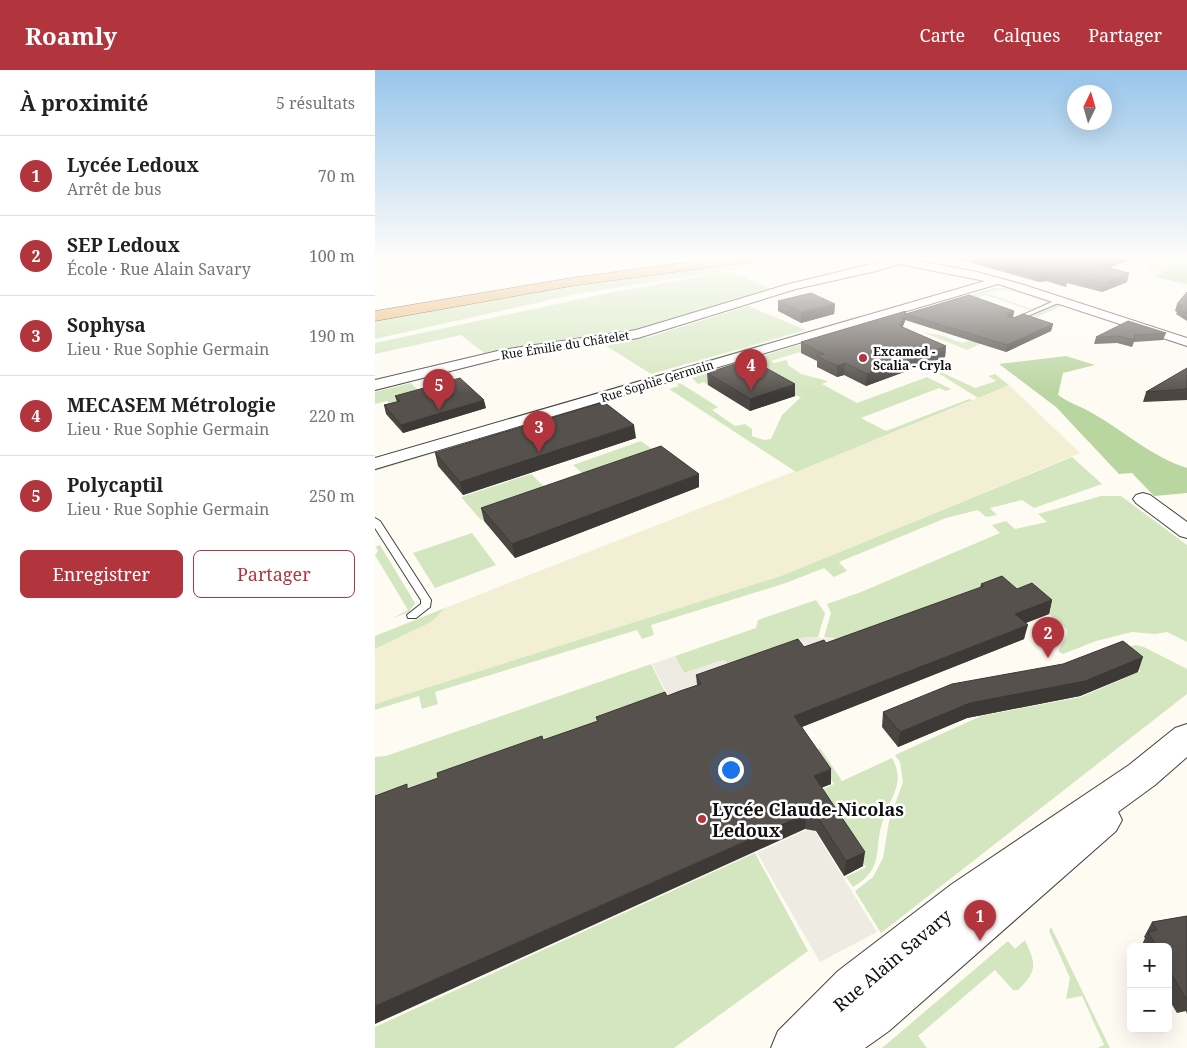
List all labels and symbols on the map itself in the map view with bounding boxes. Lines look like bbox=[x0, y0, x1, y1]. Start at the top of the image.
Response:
north arrow bbox=[1067, 85, 1112, 130]
street label: Rue Émilie du Châtelet bbox=[500, 326, 630, 364]
place label: Excamed - Scalia - Cryla bbox=[873, 343, 952, 374]
pin: 4 bbox=[735, 349, 767, 390]
marker: Excamed - Scalia - Cryla bbox=[857, 352, 869, 364]
street label: Rue Sophie Germain bbox=[598, 356, 716, 406]
pin: 5 bbox=[423, 369, 455, 410]
pin: 3 bbox=[523, 411, 555, 452]
pin: 2 bbox=[1032, 617, 1064, 658]
your location bbox=[718, 757, 744, 783]
place label: Lycée Claude-Nicolas Ledoux bbox=[712, 797, 904, 842]
marker: Lycée Claude-Nicolas Ledoux bbox=[696, 813, 708, 825]
pin: 1 bbox=[964, 900, 996, 941]
street label: Rue Alain Savary bbox=[828, 903, 957, 1016]

